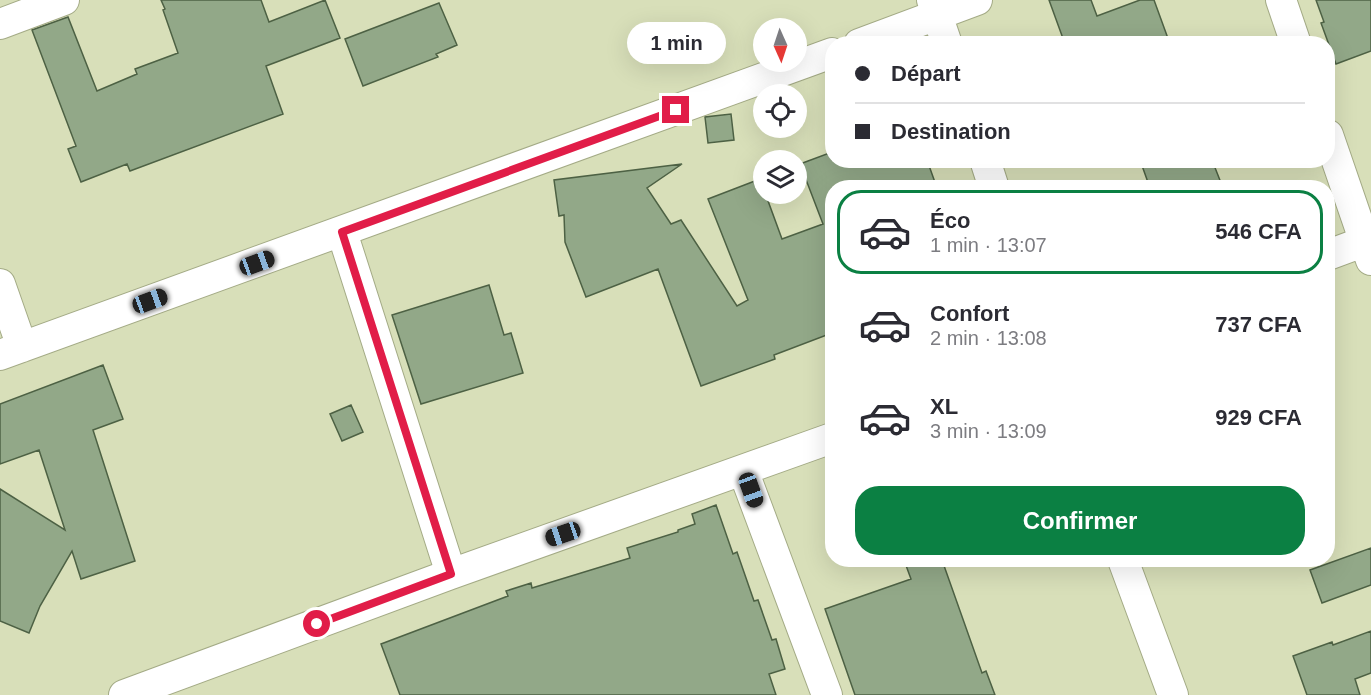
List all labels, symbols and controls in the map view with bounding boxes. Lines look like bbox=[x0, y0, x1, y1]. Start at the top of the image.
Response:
north arrow bbox=[753, 18, 807, 72]
map controls bbox=[753, 18, 807, 204]
callout: 1 min bbox=[626, 23, 726, 65]
text: 1 min bbox=[650, 32, 703, 54]
text: Départ bbox=[891, 61, 961, 86]
button: locate bbox=[753, 84, 807, 138]
route end bbox=[662, 96, 689, 123]
text: Destination bbox=[891, 119, 1011, 144]
button: layers bbox=[753, 150, 807, 204]
icon: car bbox=[858, 205, 912, 259]
text: Éco bbox=[930, 208, 970, 233]
text: 546 CFA bbox=[1215, 219, 1302, 244]
text: 1 min · 13:07 bbox=[930, 234, 1047, 256]
car bbox=[237, 248, 277, 278]
car bbox=[130, 286, 170, 316]
icon: car bbox=[858, 298, 912, 352]
text: Confort bbox=[930, 301, 1009, 326]
text: 737 CFA bbox=[1215, 312, 1302, 337]
text: 2 min · 13:08 bbox=[930, 327, 1047, 349]
icon: car bbox=[858, 391, 912, 445]
text: XL bbox=[930, 394, 958, 419]
text: 929 CFA bbox=[1215, 405, 1302, 430]
text: 3 min · 13:09 bbox=[930, 420, 1047, 442]
car bbox=[736, 470, 766, 510]
button: Confirmer bbox=[855, 486, 1305, 555]
car bbox=[543, 520, 583, 548]
route start bbox=[303, 610, 330, 637]

